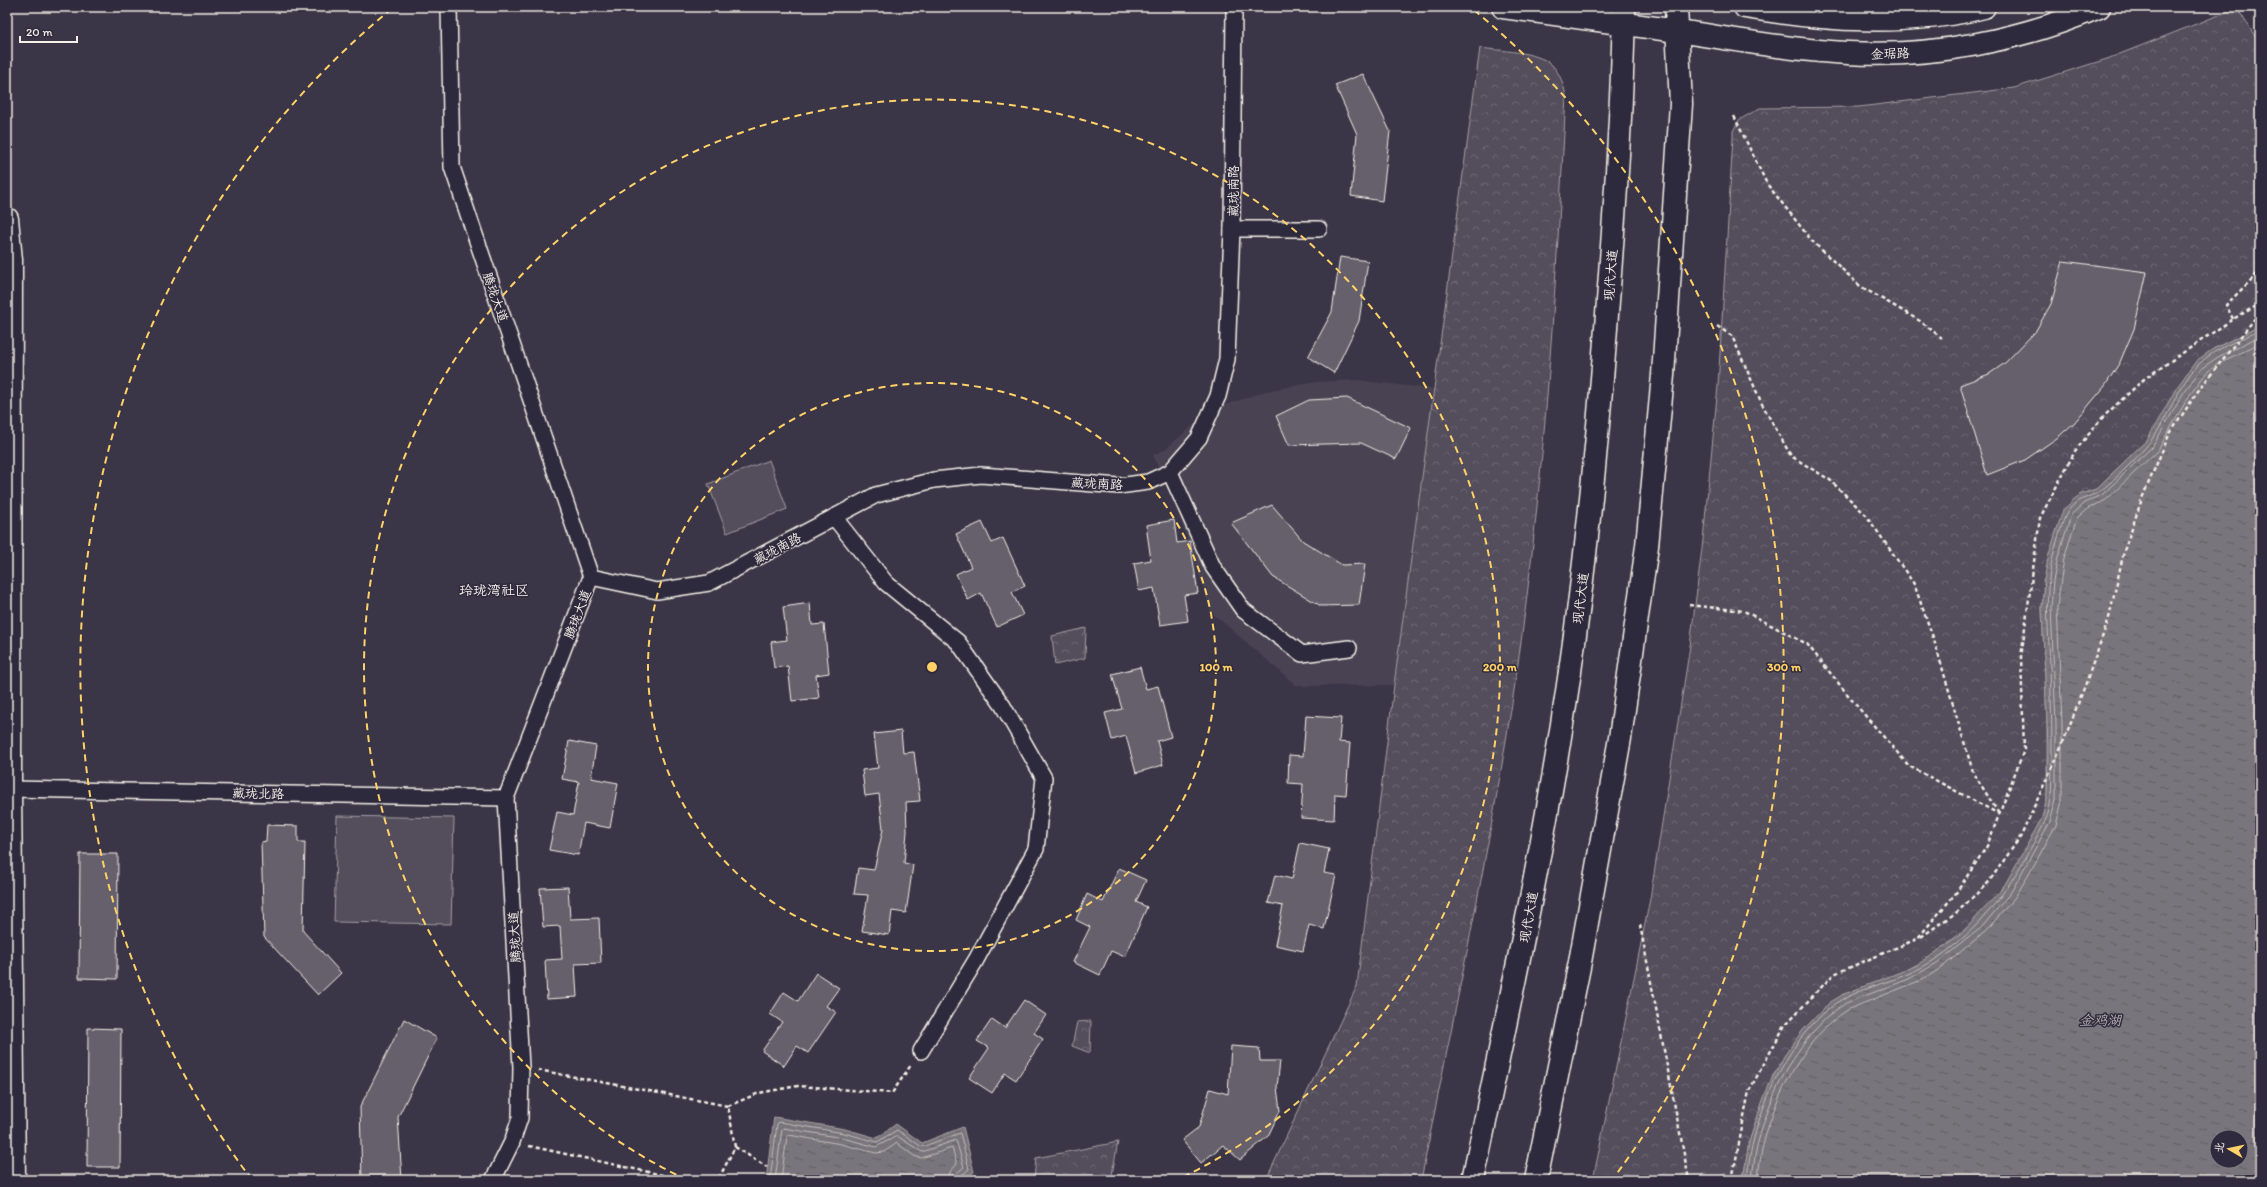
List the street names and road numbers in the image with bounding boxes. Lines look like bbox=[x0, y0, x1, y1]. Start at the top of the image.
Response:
street label: 金琚路 bbox=[1870, 45, 1910, 62]
street label: 藏珑南路 bbox=[1226, 165, 1241, 217]
street label: 现代大道 bbox=[1601, 249, 1620, 302]
street label: 腾珑大道 bbox=[480, 270, 511, 324]
street label: 藏珑南路 bbox=[1071, 475, 1123, 492]
street label: 藏珑南路 bbox=[751, 530, 804, 567]
street label: 现代大道 bbox=[1570, 571, 1591, 625]
street label: 腾珑大道 bbox=[561, 587, 594, 641]
street label: 藏珑北路 bbox=[232, 786, 284, 801]
street label: 现代大道 bbox=[1517, 890, 1540, 944]
street label: 腾珑大道 bbox=[506, 911, 523, 963]

